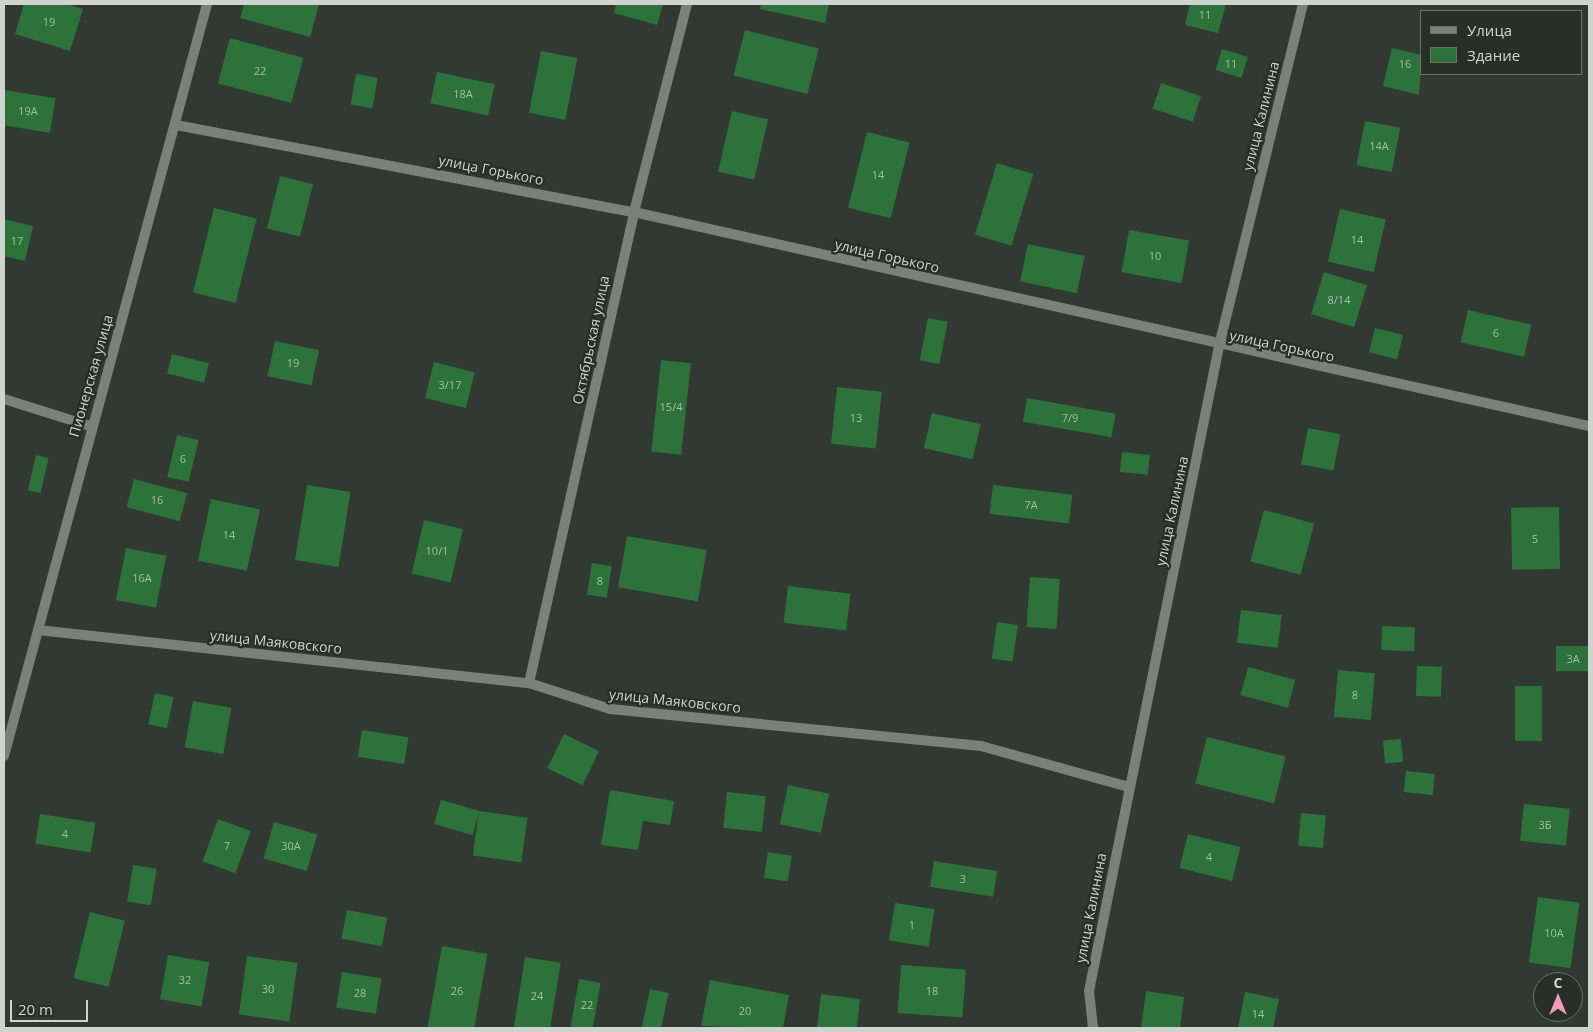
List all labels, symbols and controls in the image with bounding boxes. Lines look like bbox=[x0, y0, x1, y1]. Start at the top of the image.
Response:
house number: 11 bbox=[1199, 8, 1211, 22]
legend bbox=[1420, 10, 1583, 75]
house number: 19 bbox=[43, 15, 55, 29]
text: Улица bbox=[1467, 20, 1512, 40]
text: Здание bbox=[1467, 45, 1520, 65]
house number: 11 bbox=[1225, 57, 1237, 71]
house number: 16 bbox=[1399, 57, 1411, 71]
street label: улица Калинина bbox=[1239, 60, 1283, 172]
house number: 22 bbox=[254, 64, 266, 78]
house number: 18А bbox=[453, 87, 473, 101]
house number: 19А bbox=[18, 104, 38, 118]
house number: 14А bbox=[1369, 139, 1389, 153]
street label: улица Горького bbox=[437, 152, 545, 188]
house number: 14 bbox=[872, 168, 884, 182]
house number: 14 bbox=[1351, 233, 1363, 247]
house number: 17 bbox=[11, 234, 23, 248]
street label: улица Горького bbox=[833, 236, 941, 276]
house number: 10 bbox=[1149, 249, 1161, 263]
street label: Октябрьская улица bbox=[569, 274, 613, 406]
house number: 8/14 bbox=[1328, 293, 1350, 307]
street label: Пионерская улица bbox=[66, 313, 116, 439]
house number: 6 bbox=[1493, 326, 1499, 340]
street label: улица Горького bbox=[1228, 327, 1336, 365]
house number: 19 bbox=[287, 356, 299, 370]
house number: 3/17 bbox=[439, 378, 461, 392]
house number: 15/4 bbox=[660, 400, 682, 414]
house number: 13 bbox=[850, 411, 862, 425]
house number: 7/9 bbox=[1062, 411, 1078, 425]
house number: 6 bbox=[180, 452, 186, 466]
street label: улица Калинина bbox=[1152, 455, 1192, 567]
house number: 16 bbox=[151, 493, 163, 507]
house number: 7А bbox=[1024, 498, 1038, 512]
house number: 14 bbox=[223, 528, 235, 542]
house number: 5 bbox=[1532, 532, 1538, 546]
house number: 10/1 bbox=[426, 544, 448, 558]
house number: 16А bbox=[132, 571, 152, 585]
house number: 8 bbox=[597, 574, 603, 588]
street label: улица Маяковского bbox=[209, 627, 343, 657]
house number: 3А bbox=[1566, 652, 1580, 666]
street label: улица Маяковского bbox=[608, 686, 742, 716]
house number: 8 bbox=[1352, 688, 1358, 702]
house number: 3Б bbox=[1538, 818, 1552, 832]
house number: 4 bbox=[62, 827, 68, 841]
house number: 7 bbox=[224, 839, 230, 853]
house number: 30А bbox=[281, 839, 301, 853]
house number: 4 bbox=[1206, 850, 1212, 864]
street label: улица Калинина bbox=[1072, 852, 1110, 964]
house number: 3 bbox=[960, 872, 966, 886]
house number: 1 bbox=[909, 918, 915, 932]
house number: 10А bbox=[1544, 926, 1564, 940]
north arrow bbox=[1533, 972, 1583, 1022]
house number: 32 bbox=[179, 973, 191, 987]
text: С bbox=[1554, 973, 1562, 992]
house number: 30 bbox=[262, 982, 274, 996]
house number: 26 bbox=[451, 984, 463, 998]
house number: 18 bbox=[926, 984, 938, 998]
house number: 28 bbox=[354, 986, 366, 1000]
house number: 24 bbox=[531, 989, 543, 1003]
scale bar bbox=[12, 990, 90, 1022]
house number: 22 bbox=[581, 998, 593, 1012]
text: 20 m bbox=[18, 999, 53, 1019]
house number: 20 bbox=[739, 1004, 751, 1018]
house number: 14 bbox=[1252, 1007, 1264, 1021]

